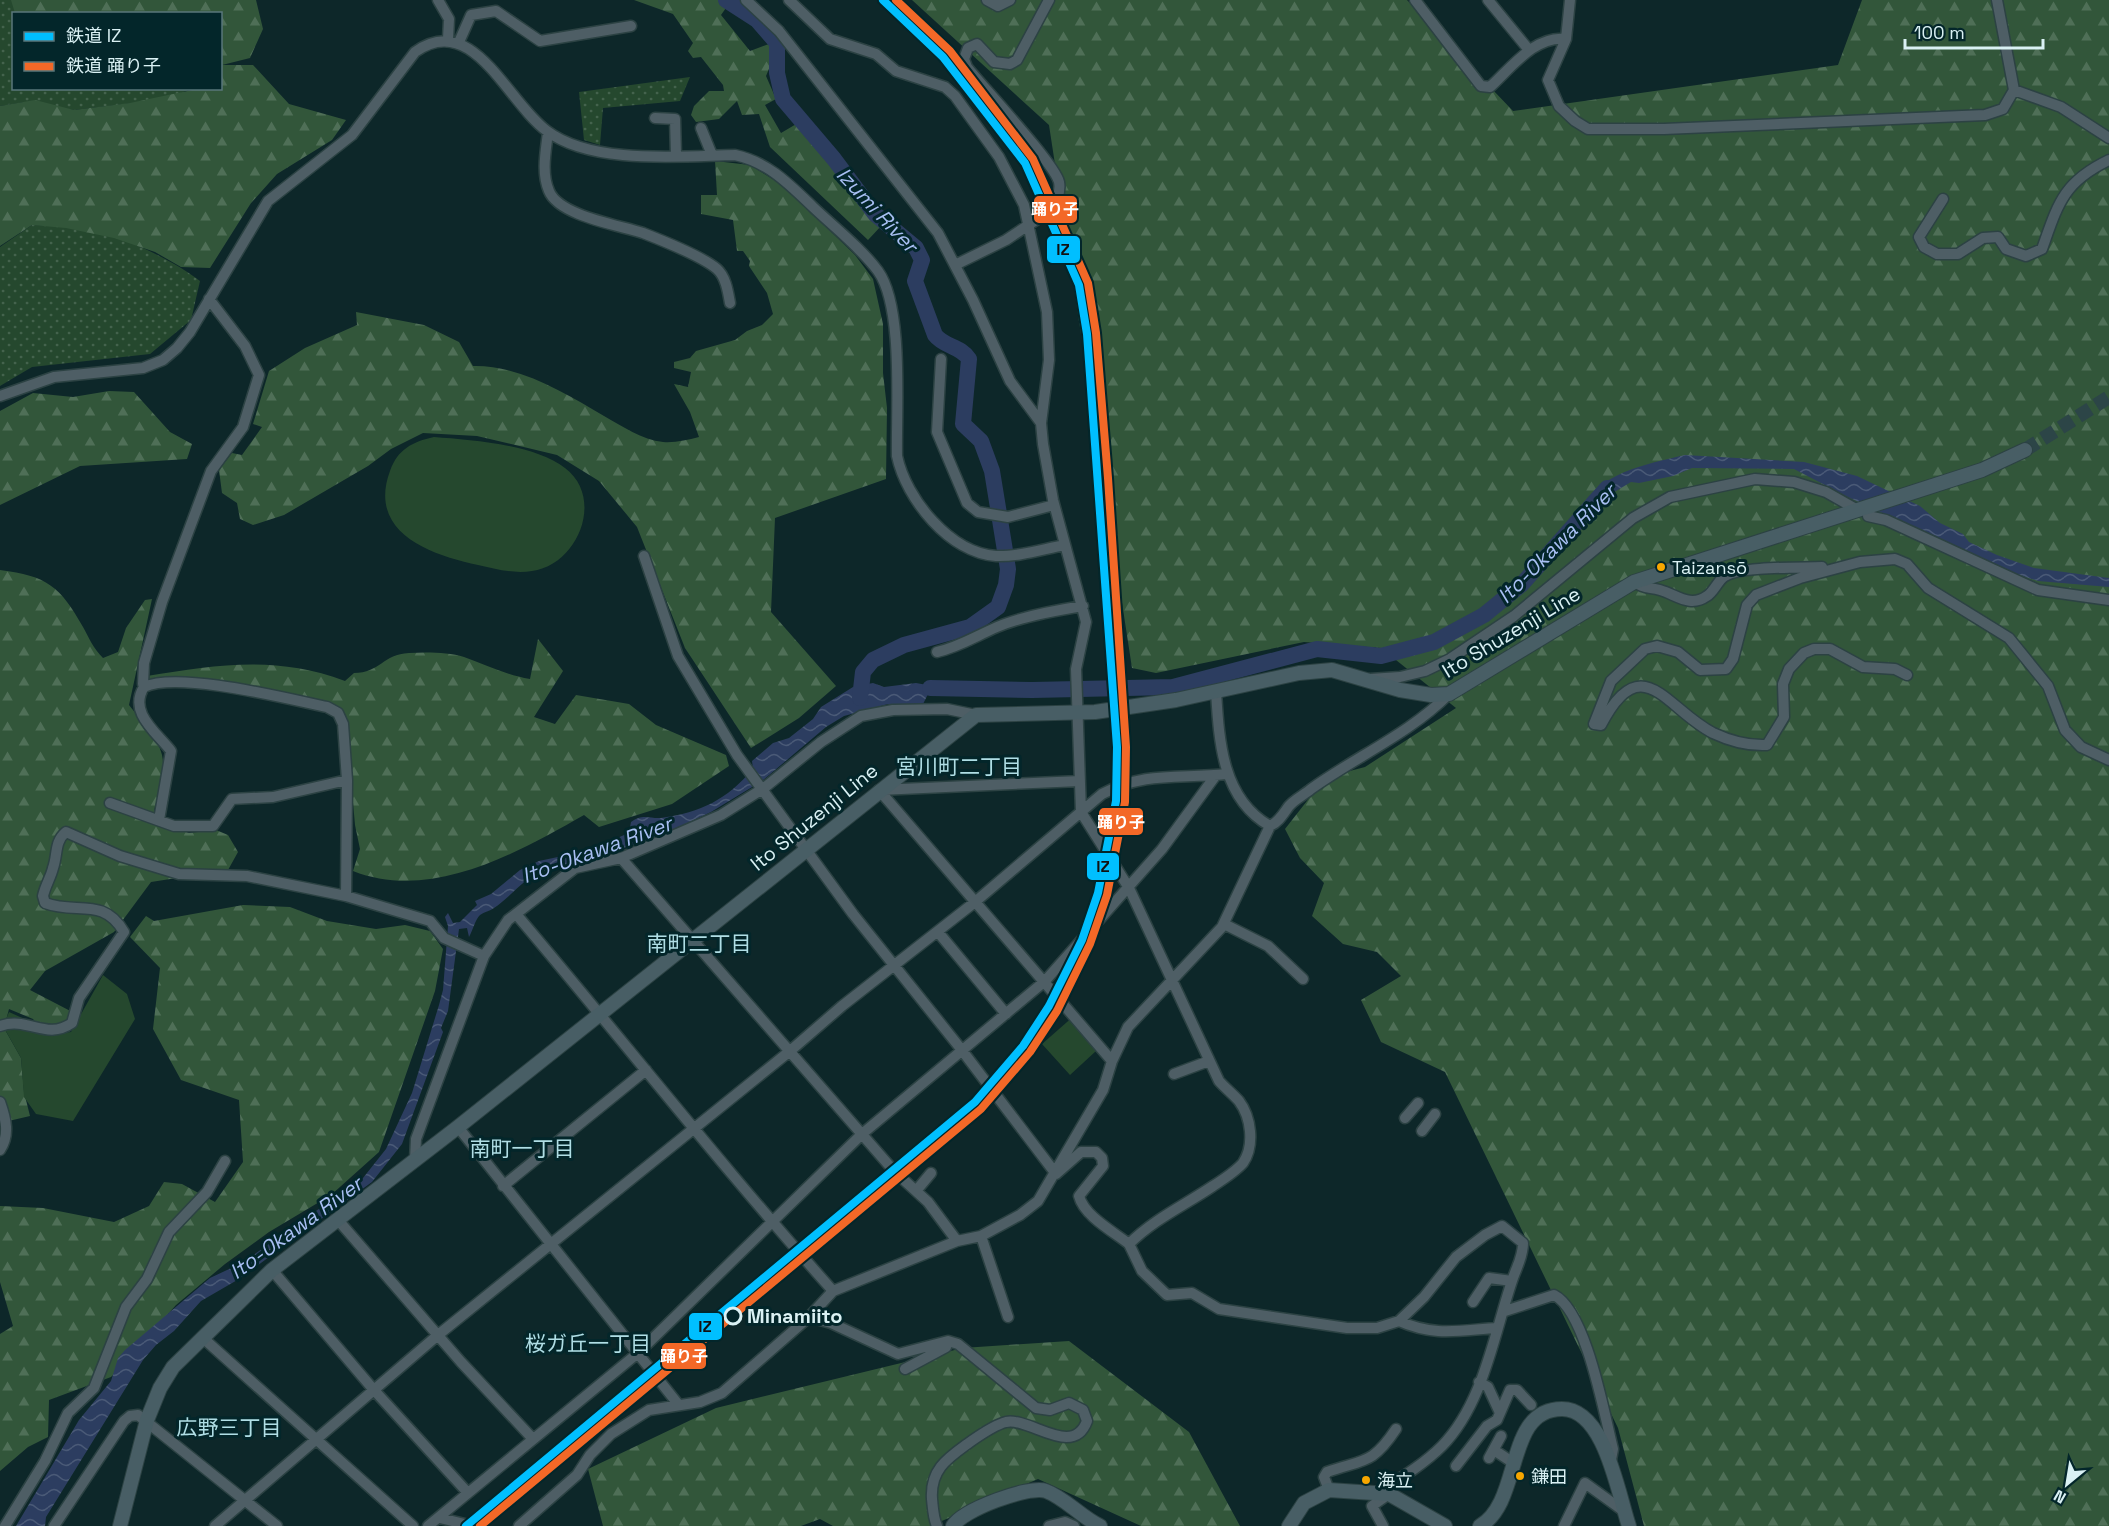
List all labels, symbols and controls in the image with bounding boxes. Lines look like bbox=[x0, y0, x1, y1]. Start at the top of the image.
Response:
legend bbox=[12, 12, 222, 90]
scale bar bbox=[1905, 12, 2043, 50]
text: 100 m bbox=[1914, 21, 1965, 44]
text: 鉄道 IZ bbox=[66, 24, 121, 47]
text: 鉄道 踊り子 bbox=[66, 54, 161, 77]
water label: Izumi River bbox=[831, 161, 925, 260]
line badge: 踊り子 bbox=[1033, 195, 1078, 224]
text: 踊り子 bbox=[1031, 199, 1079, 220]
line badge: IZ bbox=[1046, 235, 1081, 264]
text: IZ bbox=[1056, 239, 1070, 260]
water label: Ito-Okawa River bbox=[1491, 477, 1623, 609]
place label: Taizansō bbox=[1672, 556, 1747, 579]
marker: Taizansō bbox=[1655, 561, 1667, 573]
street label: Ito Shuzenji Line bbox=[1437, 580, 1585, 684]
district label: 宮川町二丁目 bbox=[896, 753, 1022, 780]
street label: Ito Shuzenji Line bbox=[745, 758, 883, 876]
line badge: 踊り子 bbox=[1098, 807, 1144, 836]
water label: Ito-Okawa River bbox=[518, 809, 677, 889]
text: 踊り子 bbox=[1097, 812, 1145, 833]
line badge: IZ bbox=[1086, 852, 1120, 881]
text: IZ bbox=[1096, 856, 1110, 877]
district label: 南町二丁目 bbox=[647, 930, 752, 957]
district label: 南町一丁目 bbox=[470, 1135, 575, 1162]
water label: Ito-Okawa River bbox=[224, 1169, 369, 1285]
place label: Minamiito bbox=[747, 1303, 843, 1329]
marker: Minamiito bbox=[724, 1307, 742, 1325]
line badge: IZ bbox=[688, 1312, 723, 1341]
text: IZ bbox=[698, 1316, 712, 1337]
district label: 桜ガ丘一丁目 bbox=[525, 1330, 651, 1357]
line badge: 踊り子 bbox=[661, 1342, 707, 1370]
text: 踊り子 bbox=[660, 1346, 708, 1367]
district label: 広野三丁目 bbox=[177, 1414, 282, 1441]
north arrow bbox=[2037, 1454, 2097, 1514]
place label: 鎌田 bbox=[1531, 1465, 1567, 1488]
place label: 海立 bbox=[1377, 1469, 1413, 1492]
marker: 鎌田 bbox=[1514, 1470, 1526, 1482]
marker: 海立 bbox=[1360, 1474, 1372, 1486]
text: N bbox=[2050, 1485, 2070, 1508]

